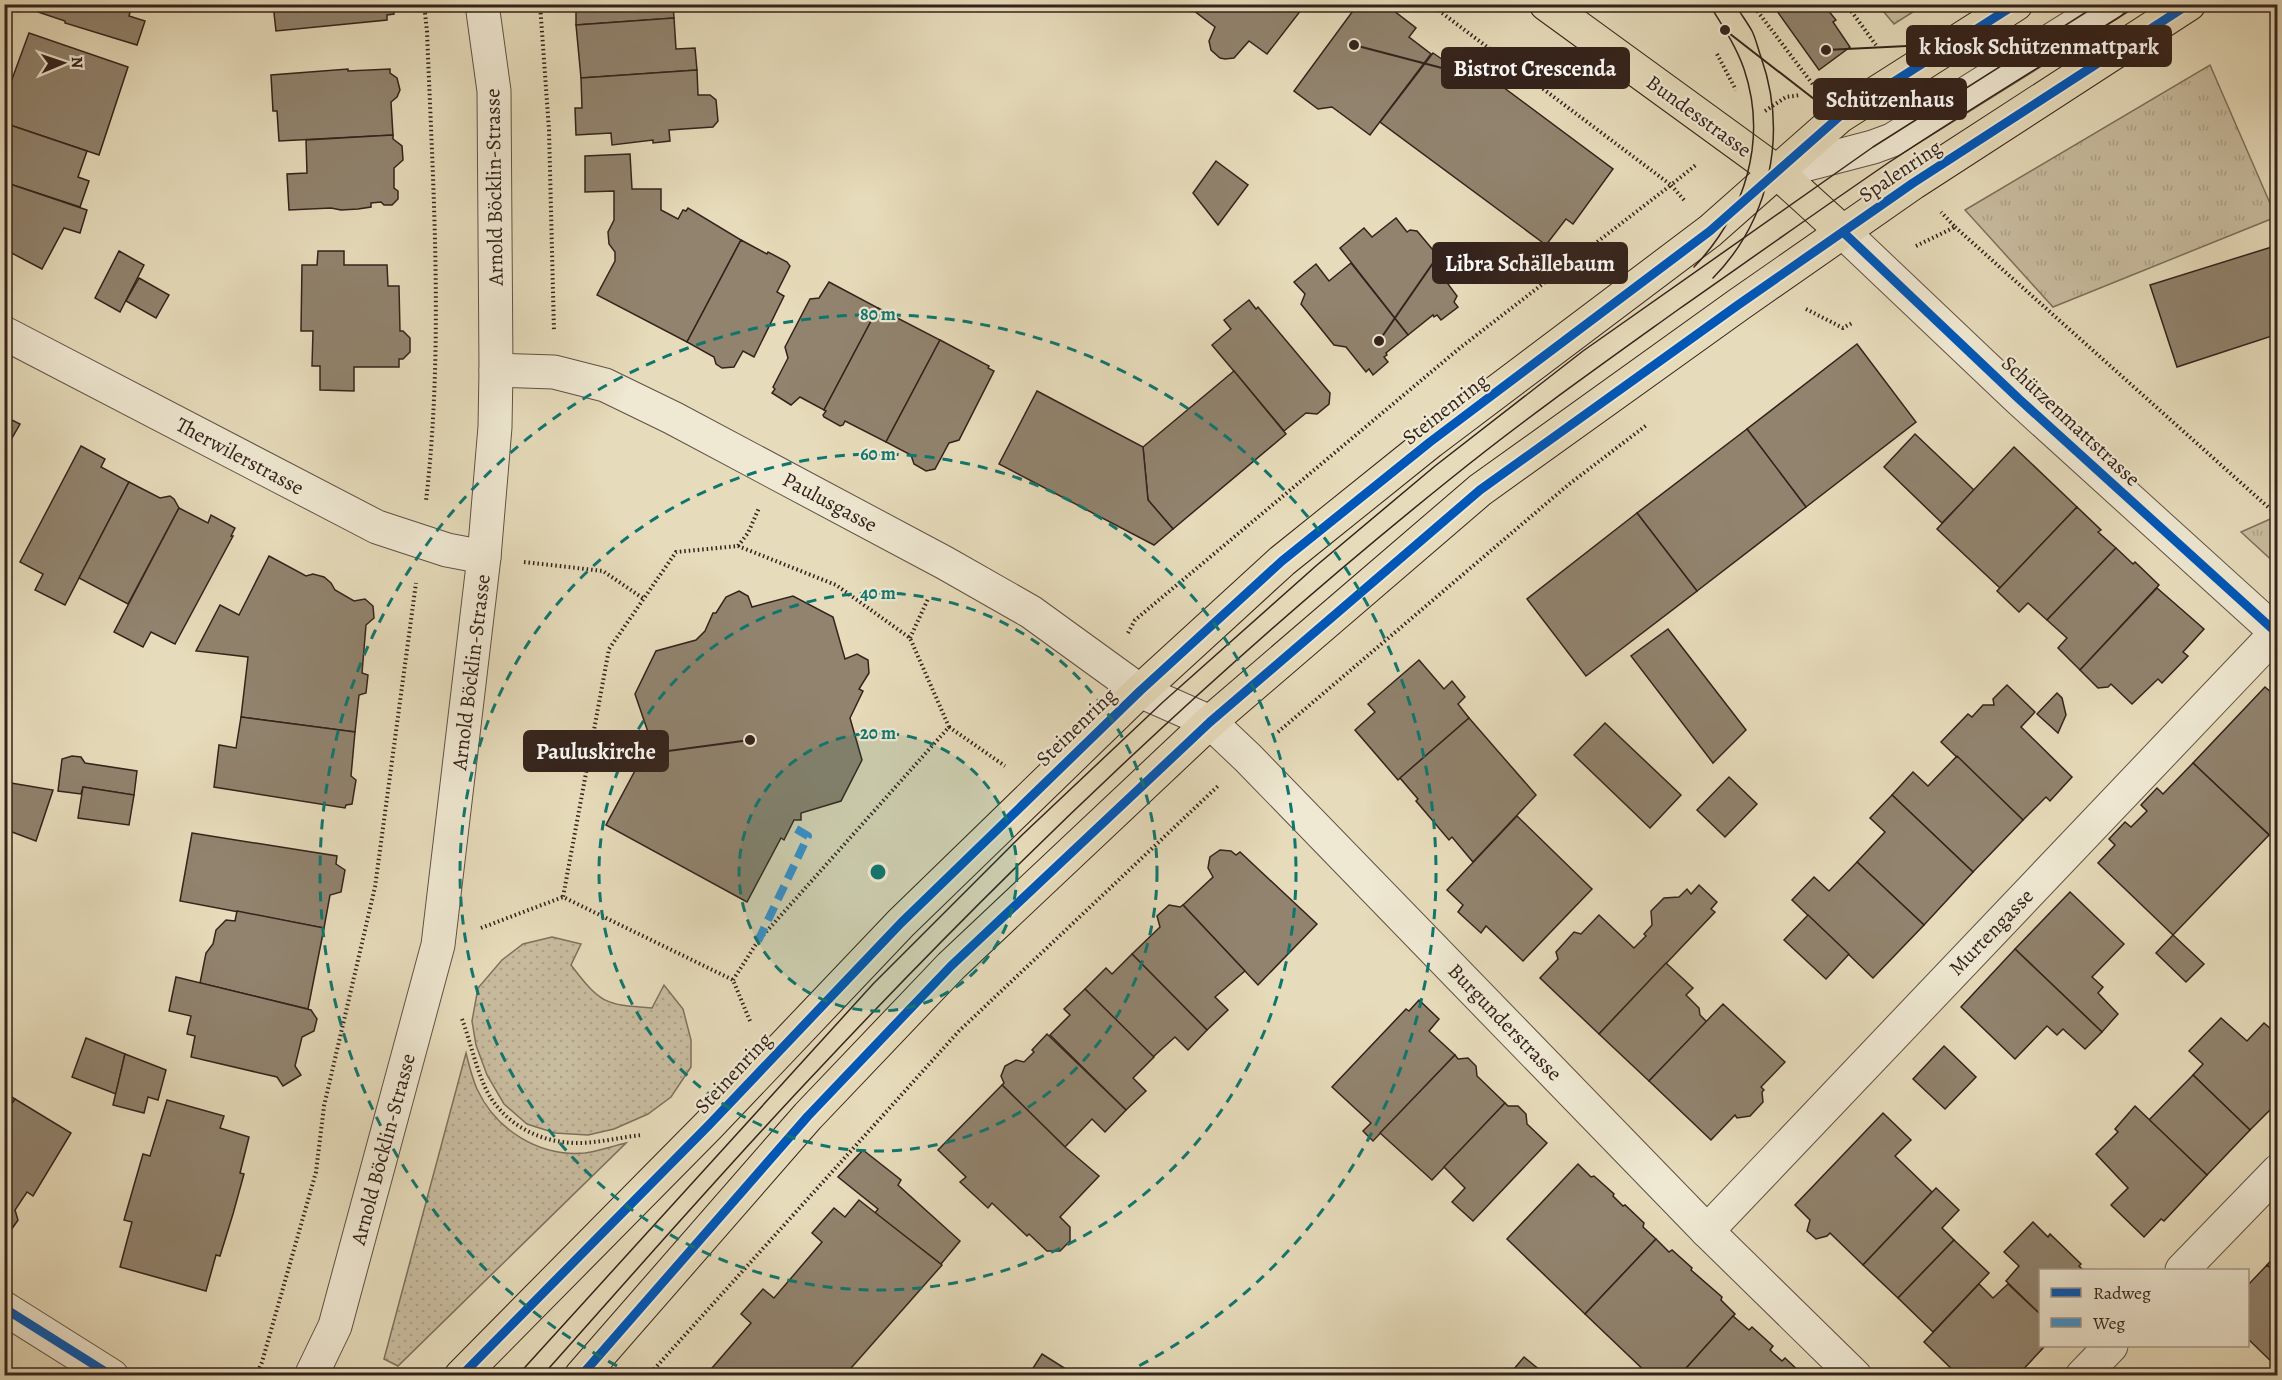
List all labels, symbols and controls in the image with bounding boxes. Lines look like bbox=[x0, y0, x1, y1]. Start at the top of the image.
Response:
callout: k kiosk Schützenmattpark bbox=[1907, 26, 2171, 66]
text: k kiosk Schützenmattpark bbox=[1919, 32, 2159, 62]
north arrow bbox=[33, 33, 93, 93]
callout: Bistrot Crescenda bbox=[1442, 48, 1629, 88]
text: Bistrot Crescenda bbox=[1454, 54, 1617, 84]
text: N bbox=[66, 56, 88, 69]
street label: Bundesstrasse bbox=[1641, 68, 1757, 164]
callout: Schützenhaus bbox=[1814, 79, 1966, 119]
text: Schützenhaus bbox=[1826, 85, 1954, 115]
street label: Arnold Böcklin-Strasse bbox=[478, 88, 510, 287]
street label: Spalenring bbox=[1853, 133, 1947, 209]
callout: Libra Schällebaum bbox=[1433, 243, 1627, 283]
text: Libra Schällebaum bbox=[1445, 249, 1615, 279]
text: 80 m bbox=[860, 302, 896, 326]
street label: Schützenmattstrasse bbox=[1996, 349, 2146, 493]
street label: Steinenring bbox=[1396, 366, 1494, 451]
street label: Therwilerstrasse bbox=[171, 411, 309, 501]
text: 60 m bbox=[860, 442, 896, 466]
street label: Paulusgasse bbox=[778, 465, 882, 539]
street label: Arnold Böcklin-Strasse bbox=[445, 573, 497, 772]
text: 40 m bbox=[860, 581, 896, 605]
street label: Steinenring bbox=[1030, 681, 1123, 772]
text: 20 m bbox=[860, 721, 896, 745]
callout: Pauluskirche bbox=[524, 731, 668, 771]
text: Pauluskirche bbox=[536, 737, 656, 767]
centre of rings bbox=[868, 862, 888, 882]
street label: Murtengasse bbox=[1942, 882, 2040, 982]
street label: Burgunderstrasse bbox=[1442, 957, 1568, 1087]
street label: Steinenring bbox=[688, 1026, 778, 1120]
street label: Arnold Böcklin-Strasse bbox=[344, 1050, 422, 1249]
legend bbox=[2039, 1269, 2249, 1347]
text: Radweg bbox=[2093, 1281, 2151, 1305]
text: Weg bbox=[2092, 1311, 2125, 1335]

